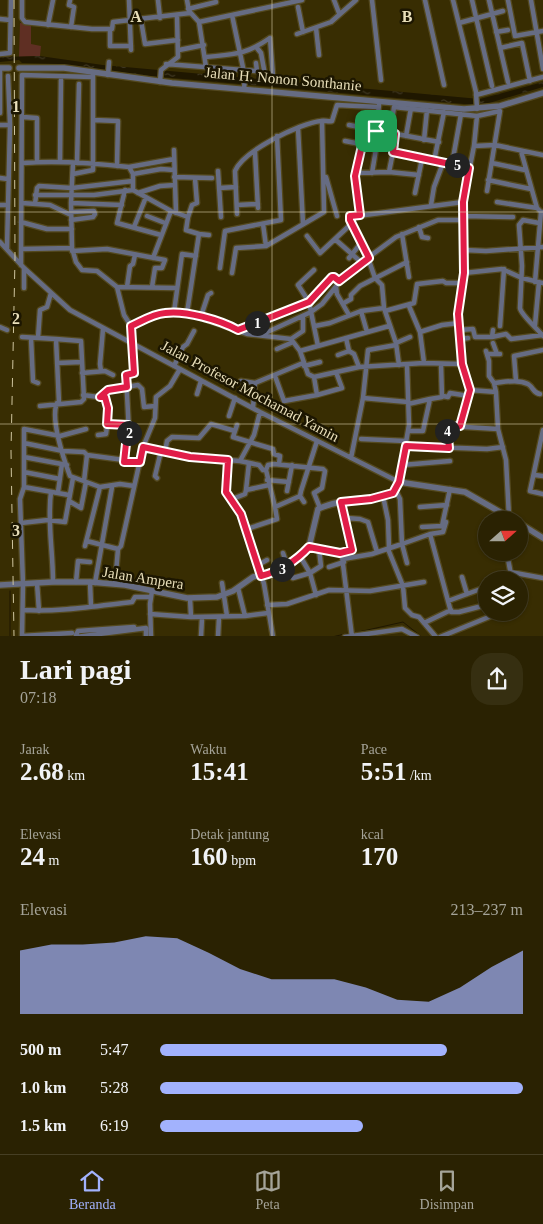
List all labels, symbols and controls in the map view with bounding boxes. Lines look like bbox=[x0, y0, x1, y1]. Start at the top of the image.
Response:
text: A bbox=[130, 8, 142, 25]
text: B bbox=[402, 8, 413, 25]
street label: Jalan H. Nonon Sonthanie bbox=[204, 64, 362, 94]
text: 1 bbox=[12, 98, 20, 115]
pin bbox=[355, 110, 397, 152]
icon: arrive bbox=[362, 117, 390, 145]
pin: 5 bbox=[444, 152, 470, 178]
text: 5 bbox=[454, 158, 461, 173]
text: 2 bbox=[12, 310, 20, 327]
pin: 1 bbox=[244, 310, 270, 336]
text: 1 bbox=[254, 316, 261, 331]
street label: Jalan Profesor Mochamad Yamin bbox=[158, 337, 342, 445]
pin: 4 bbox=[434, 418, 460, 444]
pin: 2 bbox=[116, 420, 142, 446]
text: 4 bbox=[444, 424, 451, 439]
text: 2 bbox=[126, 426, 133, 441]
north arrow bbox=[478, 511, 528, 561]
map controls bbox=[478, 511, 528, 621]
text: 3 bbox=[12, 522, 20, 539]
pin: 3 bbox=[270, 556, 294, 582]
text: 3 bbox=[279, 562, 286, 577]
street label: Jalan Ampera bbox=[101, 564, 185, 592]
button: layers bbox=[478, 571, 528, 621]
button: share bbox=[471, 653, 523, 705]
text: Lari pagi bbox=[20, 654, 131, 685]
text: 07:18 bbox=[20, 689, 56, 706]
text: Jarak bbox=[20, 742, 50, 757]
text: Waktu bbox=[190, 742, 227, 757]
text: Pace bbox=[361, 742, 387, 757]
text: 2.68 bbox=[20, 758, 64, 785]
text: 15:41 bbox=[190, 758, 249, 785]
text: 5:51 bbox=[361, 758, 406, 785]
text: km bbox=[64, 768, 85, 783]
text: /km bbox=[406, 768, 432, 783]
text: Elevasi bbox=[20, 827, 61, 842]
text: Detak jantung bbox=[190, 827, 269, 842]
text: kcal bbox=[361, 827, 384, 842]
text: 24 bbox=[20, 843, 45, 870]
text: 160 bbox=[190, 843, 228, 870]
text: 170 bbox=[361, 843, 398, 870]
text: m bbox=[45, 853, 59, 868]
text: bpm bbox=[228, 853, 256, 868]
text: Elevasi bbox=[20, 901, 67, 918]
text: 213–237 m bbox=[451, 901, 523, 918]
text: 500 m bbox=[20, 1041, 61, 1058]
text: 5:47 bbox=[100, 1041, 128, 1058]
text: 1.0 km bbox=[20, 1079, 66, 1096]
text: 5:28 bbox=[100, 1079, 128, 1096]
text: 1.5 km bbox=[20, 1117, 66, 1134]
text: 6:19 bbox=[100, 1117, 128, 1134]
tab: Beranda bbox=[69, 1167, 116, 1213]
tab: Peta bbox=[254, 1167, 282, 1213]
tab: Disimpan bbox=[420, 1167, 474, 1213]

